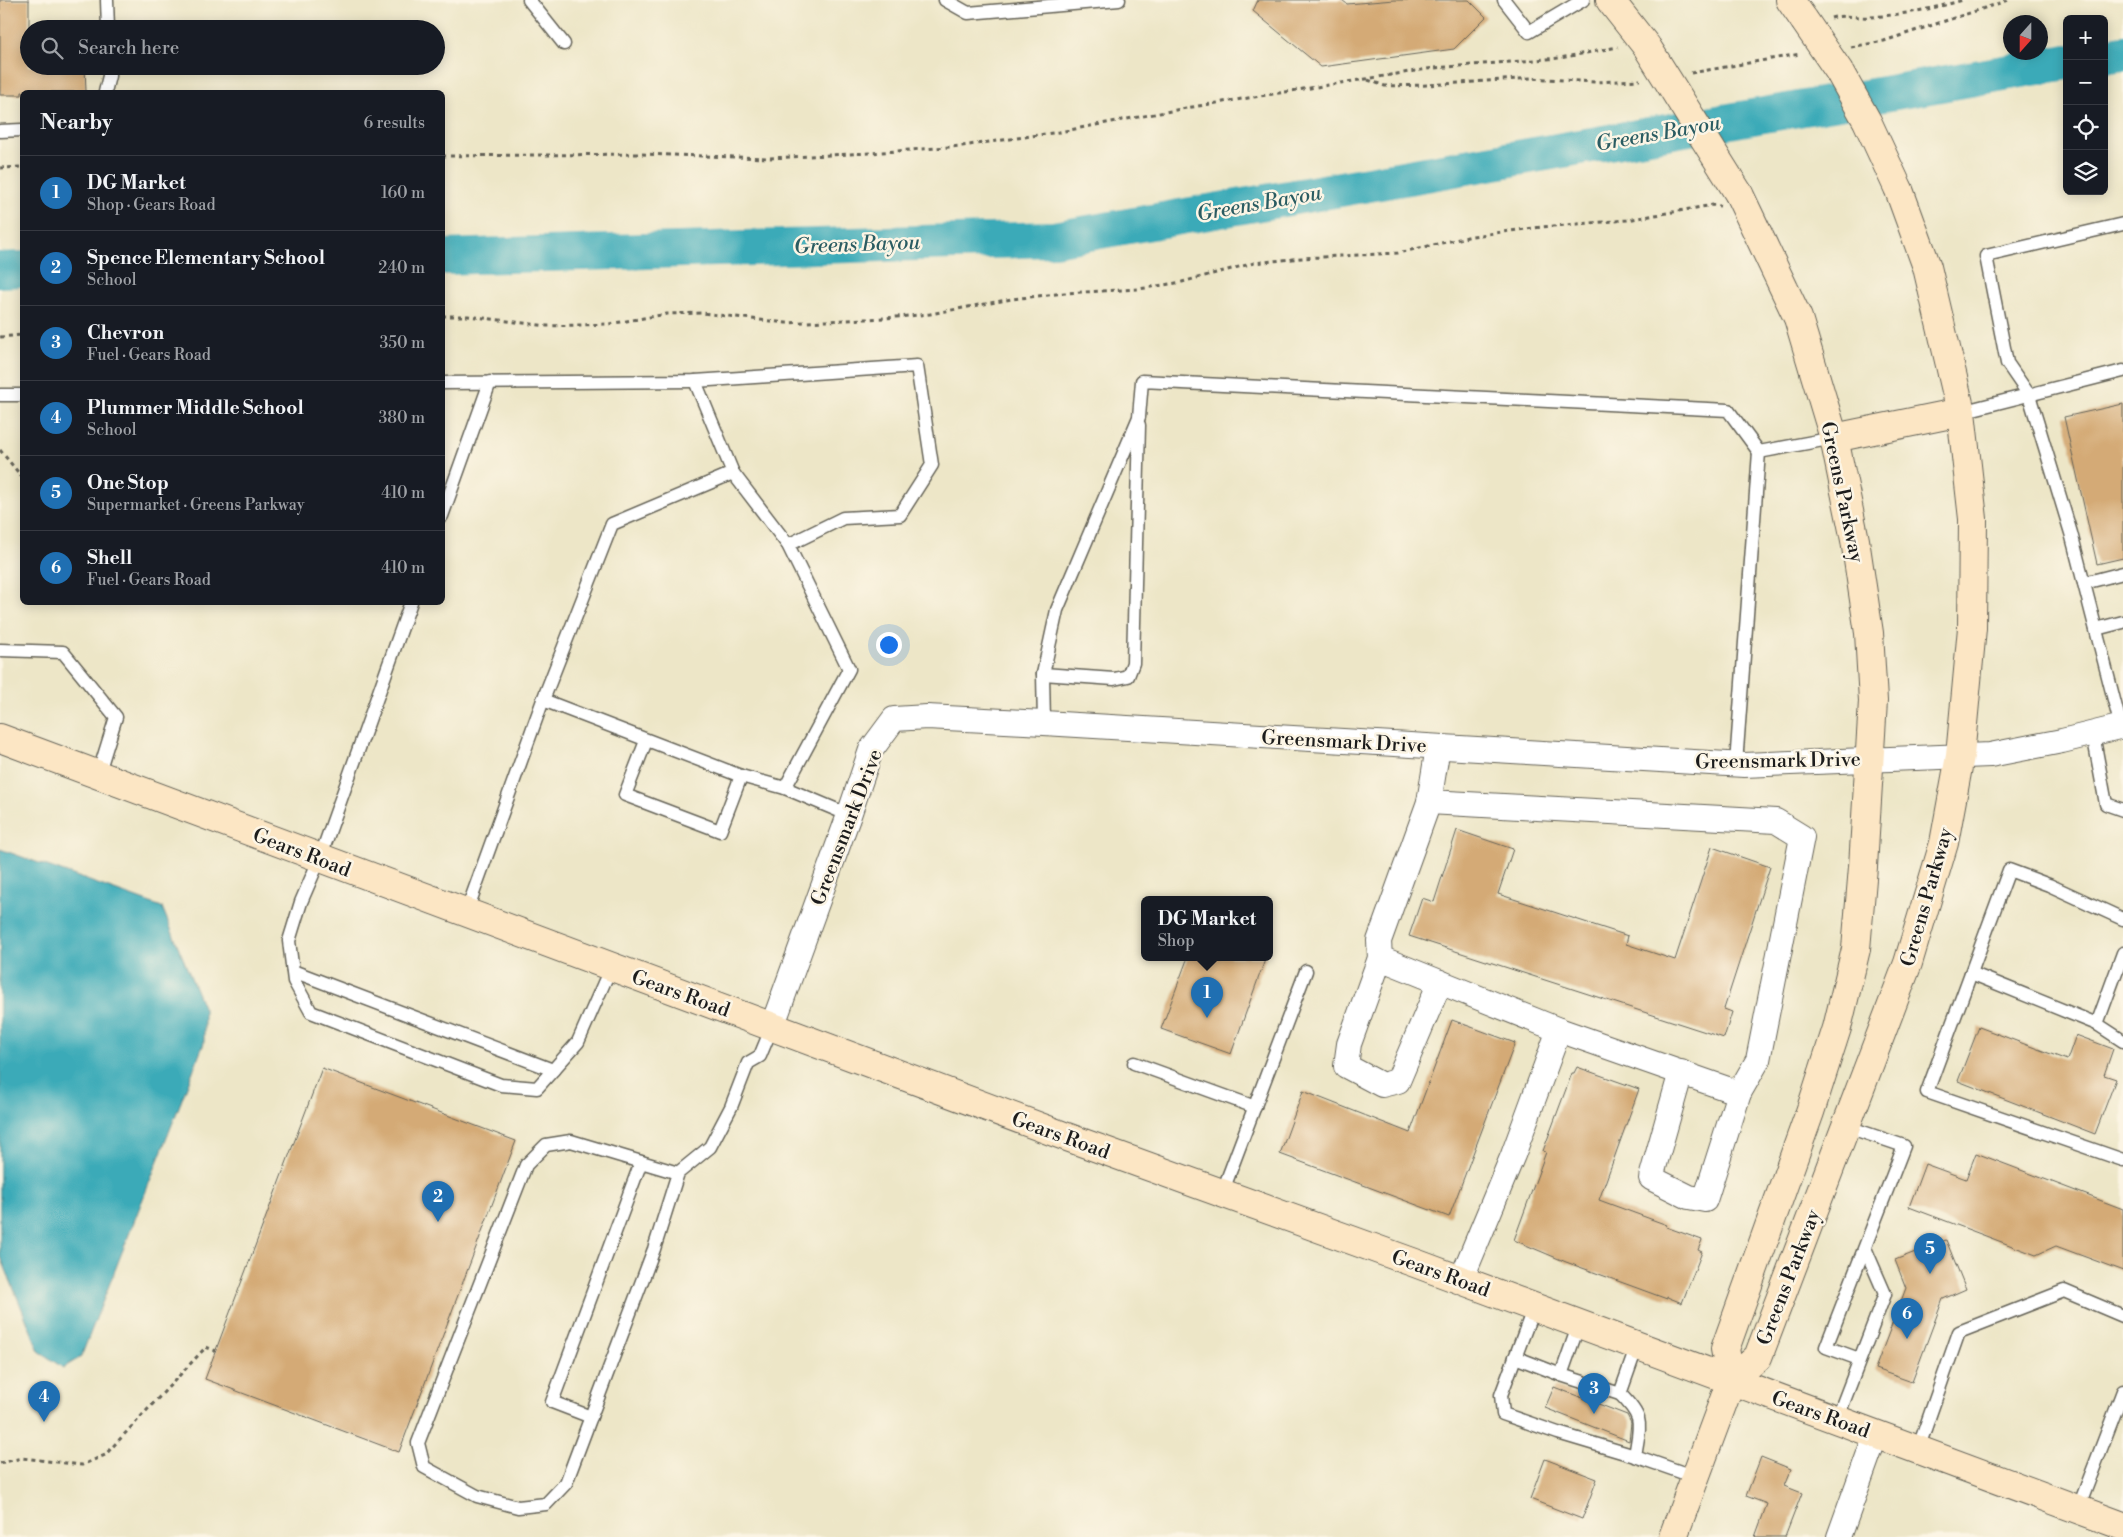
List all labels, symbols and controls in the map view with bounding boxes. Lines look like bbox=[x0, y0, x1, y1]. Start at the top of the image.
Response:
north arrow bbox=[2003, 15, 2048, 60]
map controls bbox=[2063, 15, 2108, 195]
button: + bbox=[2063, 15, 2108, 60]
search box bbox=[20, 20, 445, 75]
icon: search bbox=[38, 34, 66, 62]
text: Search here bbox=[78, 36, 179, 60]
button: − bbox=[2063, 60, 2108, 105]
button: locate bbox=[2063, 105, 2108, 150]
text: Nearby bbox=[40, 110, 113, 136]
water label: Greens Bayou bbox=[1594, 110, 1723, 158]
text: 6 results bbox=[364, 113, 425, 133]
button: layers bbox=[2063, 150, 2108, 195]
text: DG Market bbox=[87, 171, 186, 195]
water label: Greens Bayou bbox=[1195, 180, 1324, 228]
text: 1 bbox=[52, 183, 60, 203]
text: 160 m bbox=[381, 183, 425, 203]
text: Shop · Gears Road bbox=[87, 195, 216, 215]
water label: Greens Bayou bbox=[793, 230, 921, 260]
text: Spence Elementary School bbox=[87, 246, 325, 270]
text: 2 bbox=[51, 258, 61, 278]
text: 240 m bbox=[378, 258, 425, 278]
text: School bbox=[87, 270, 136, 290]
text: Chevron bbox=[87, 321, 164, 345]
text: 3 bbox=[51, 333, 61, 353]
text: 350 m bbox=[379, 333, 425, 353]
text: Fuel · Gears Road bbox=[87, 345, 211, 365]
text: Plummer Middle School bbox=[87, 396, 304, 420]
text: 4 bbox=[51, 408, 61, 428]
text: 380 m bbox=[378, 408, 425, 428]
text: School bbox=[87, 420, 136, 440]
street label: Greens Parkway bbox=[1814, 420, 1869, 565]
text: One Stop bbox=[87, 471, 169, 495]
text: 5 bbox=[51, 483, 61, 503]
text: 410 m bbox=[381, 483, 425, 503]
text: Supermarket · Greens Parkway bbox=[87, 495, 305, 515]
text: Shell bbox=[87, 546, 132, 570]
text: 6 bbox=[51, 558, 61, 578]
text: 410 m bbox=[381, 558, 425, 578]
text: Fuel · Gears Road bbox=[87, 570, 211, 590]
your location bbox=[876, 632, 902, 658]
street label: Greensmark Drive bbox=[1261, 726, 1427, 759]
street label: Greensmark Drive bbox=[806, 746, 889, 909]
street label: Greensmark Drive bbox=[1695, 748, 1861, 775]
street label: Gears Road bbox=[249, 823, 355, 884]
street label: Greens Parkway bbox=[1896, 825, 1959, 970]
popup bbox=[1141, 896, 1273, 961]
text: DG Market bbox=[1158, 907, 1256, 931]
text: Shop bbox=[1158, 931, 1195, 951]
street label: Gears Road bbox=[628, 965, 734, 1024]
pin: 1 bbox=[1191, 977, 1223, 1018]
street label: Gears Road bbox=[1008, 1107, 1114, 1166]
pin: 2 bbox=[422, 1181, 454, 1222]
street label: Greens Parkway bbox=[1752, 1206, 1827, 1349]
pin: 5 bbox=[1914, 1233, 1946, 1274]
street label: Gears Road bbox=[1388, 1245, 1494, 1304]
pin: 6 bbox=[1891, 1298, 1923, 1339]
pin: 3 bbox=[1578, 1373, 1610, 1414]
pin: 4 bbox=[28, 1381, 60, 1422]
street label: Gears Road bbox=[1768, 1386, 1874, 1445]

